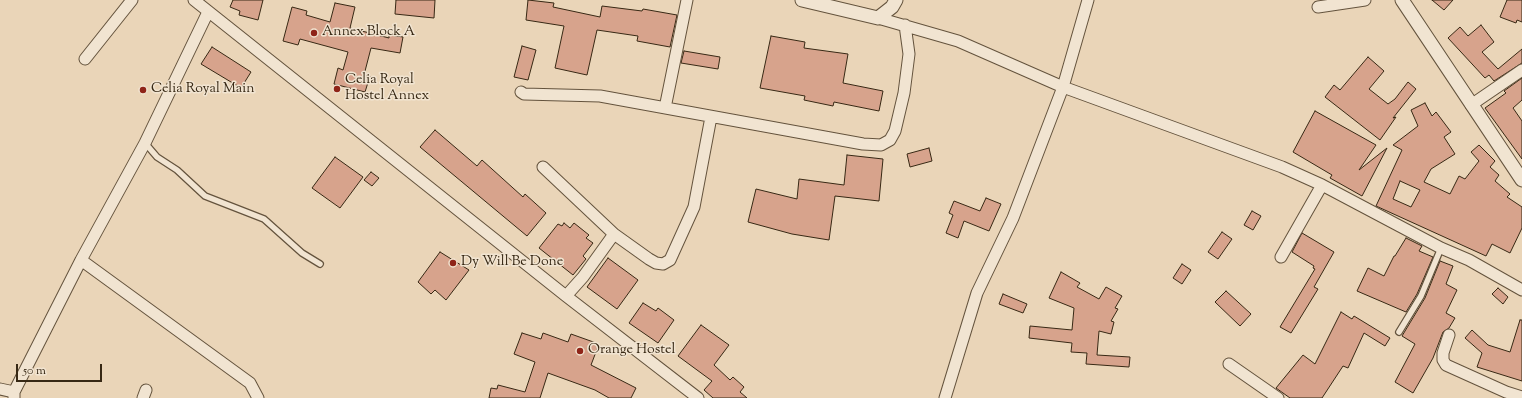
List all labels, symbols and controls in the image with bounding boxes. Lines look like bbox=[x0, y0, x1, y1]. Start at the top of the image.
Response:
place label: Annex Block A bbox=[322, 25, 415, 41]
marker: Annex Block A bbox=[309, 28, 319, 38]
place label: Celia Royal Hostel Annex bbox=[345, 73, 429, 106]
place label: Celia Royal Main bbox=[151, 82, 254, 98]
marker: Celia Royal Hostel Annex bbox=[332, 84, 342, 94]
marker: Celia Royal Main bbox=[138, 85, 148, 95]
place label: Dy Will Be Done bbox=[461, 255, 563, 271]
marker: Dy Will Be Done bbox=[448, 258, 458, 268]
place label: Orange Hostel bbox=[588, 343, 675, 359]
marker: Orange Hostel bbox=[575, 346, 585, 356]
scale bar bbox=[18, 356, 104, 382]
text: 50 m bbox=[23, 362, 46, 380]

